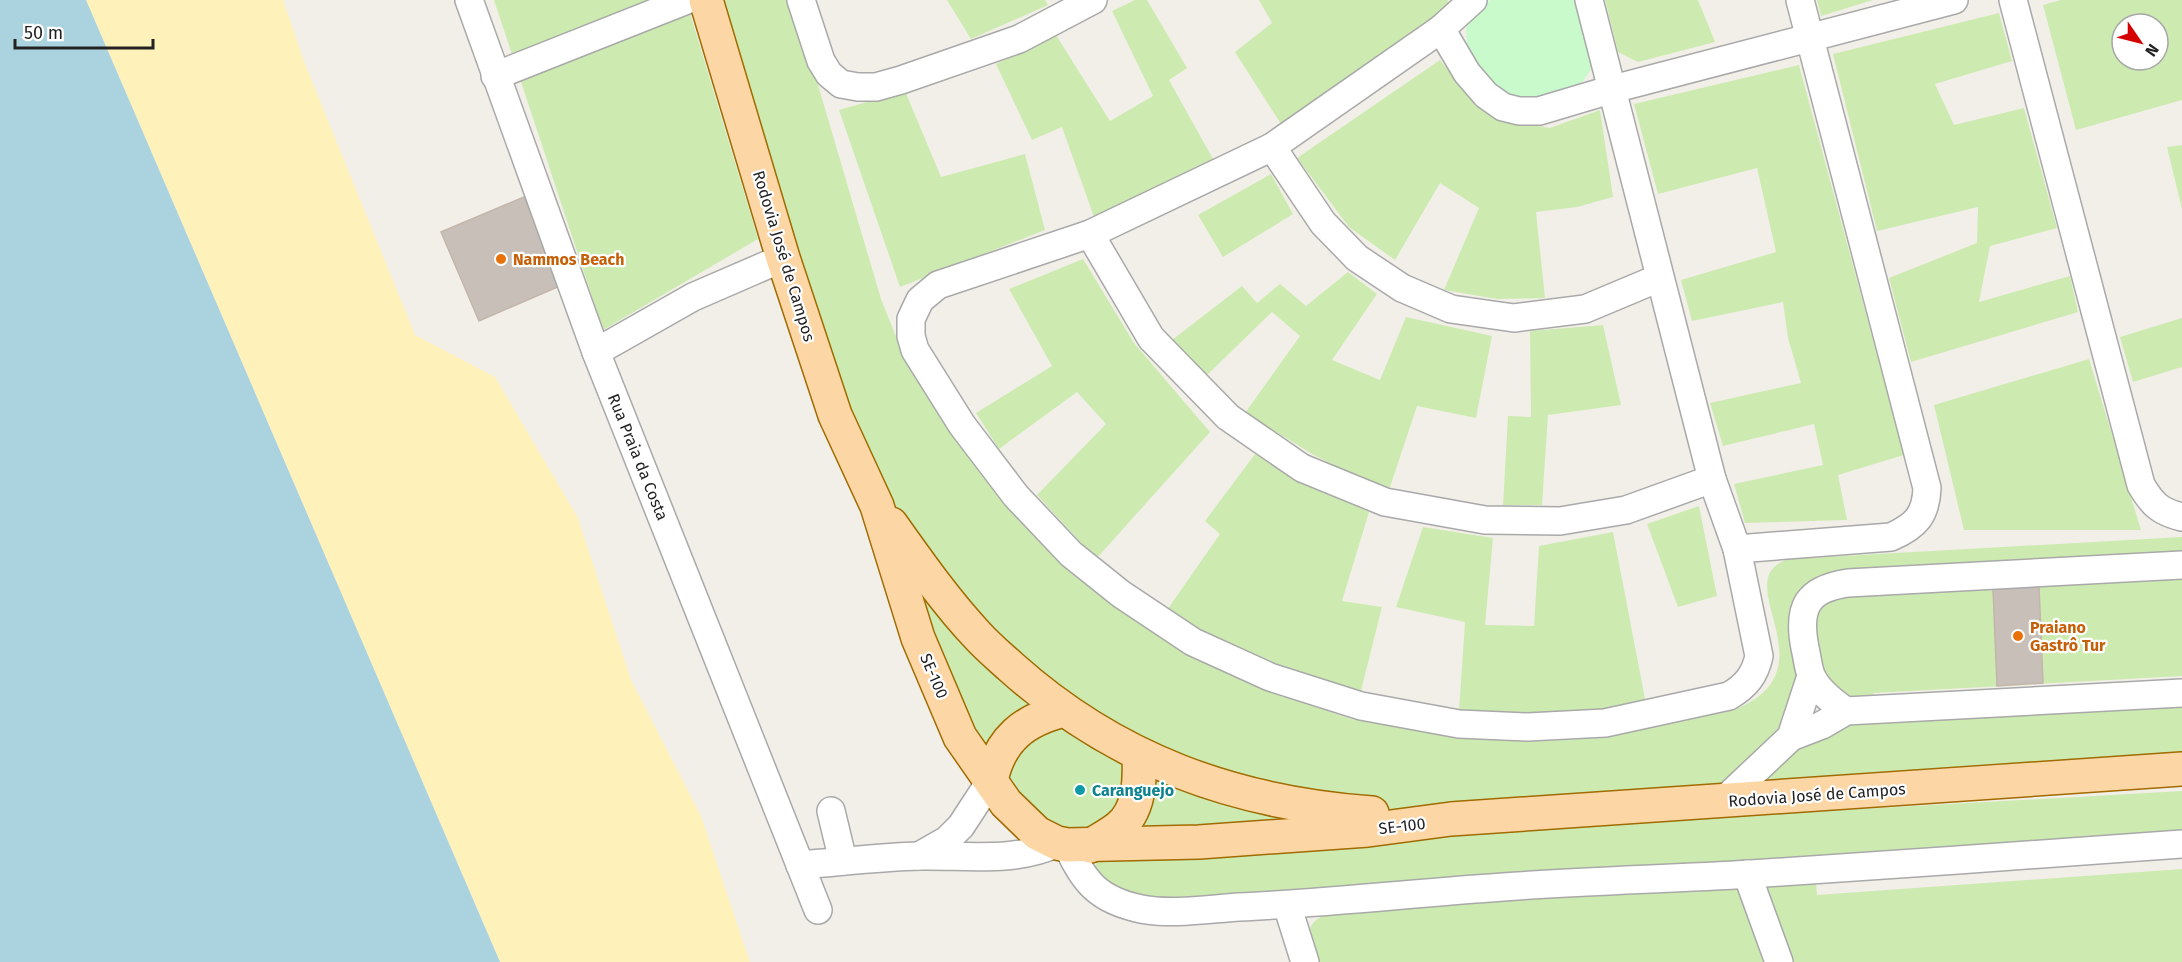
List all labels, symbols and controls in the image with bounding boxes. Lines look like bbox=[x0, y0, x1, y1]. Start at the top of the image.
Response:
scale bar bbox=[15, 12, 153, 50]
north arrow bbox=[2110, 12, 2170, 72]
text: 50 m bbox=[24, 22, 63, 44]
text: N bbox=[2141, 41, 2163, 60]
street label: Rodovia José de Campos bbox=[749, 168, 819, 344]
place label: Nammos Beach bbox=[513, 250, 625, 269]
marker: Nammos Beach bbox=[494, 252, 508, 266]
street label: Rua Praia da Costa bbox=[604, 391, 672, 523]
place label: Praiano Gastrô Tur bbox=[2030, 618, 2106, 655]
marker: Praiano Gastrô Tur bbox=[2011, 629, 2025, 643]
street label: SE-100 bbox=[916, 651, 952, 701]
street label: Rodovia José de Campos bbox=[1728, 779, 1906, 811]
place label: Caranguejo bbox=[1092, 781, 1174, 800]
marker: Caranguejo bbox=[1073, 783, 1087, 797]
street label: SE-100 bbox=[1377, 814, 1427, 838]

